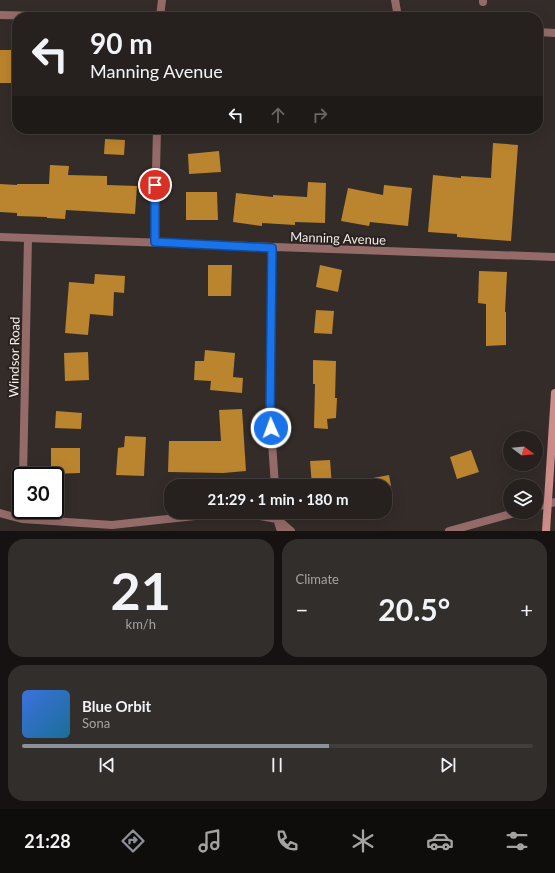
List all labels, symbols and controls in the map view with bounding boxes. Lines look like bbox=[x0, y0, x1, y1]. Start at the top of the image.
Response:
text: 90 m bbox=[90, 26, 153, 60]
icon: left bbox=[24, 28, 76, 80]
text: Manning Avenue bbox=[90, 60, 223, 82]
icon: left bbox=[225, 104, 247, 126]
icon: ahead bbox=[267, 104, 289, 126]
icon: right bbox=[309, 104, 331, 126]
pin bbox=[138, 168, 172, 202]
icon: arrive bbox=[144, 174, 166, 196]
street label: Manning Avenue bbox=[290, 228, 386, 248]
street label: Windsor Road bbox=[5, 317, 23, 397]
position arrow bbox=[250, 407, 292, 449]
north arrow bbox=[503, 431, 543, 471]
map controls bbox=[503, 431, 543, 519]
speed limit sign: 30 bbox=[12, 467, 64, 519]
button: layers bbox=[503, 479, 543, 519]
text: 21:29 · 1 min · 180 m bbox=[208, 490, 348, 508]
text: 21 bbox=[111, 559, 171, 621]
text: Climate bbox=[296, 571, 339, 587]
text: 20.5° bbox=[378, 591, 450, 627]
text: − bbox=[296, 596, 308, 623]
text: + bbox=[520, 596, 533, 623]
text: km/h bbox=[126, 616, 156, 632]
text: Blue Orbit bbox=[82, 697, 151, 715]
text: Sona bbox=[82, 715, 110, 731]
icon: previous bbox=[96, 754, 118, 776]
icon: pause bbox=[266, 754, 288, 776]
icon: next bbox=[437, 754, 459, 776]
icon: directions bbox=[119, 827, 147, 855]
icon: music bbox=[196, 827, 224, 855]
icon: phone bbox=[273, 827, 301, 855]
icon: climate bbox=[349, 827, 377, 855]
icon: car bbox=[426, 827, 454, 855]
icon: filters bbox=[503, 827, 531, 855]
text: 21:28 bbox=[24, 830, 71, 852]

